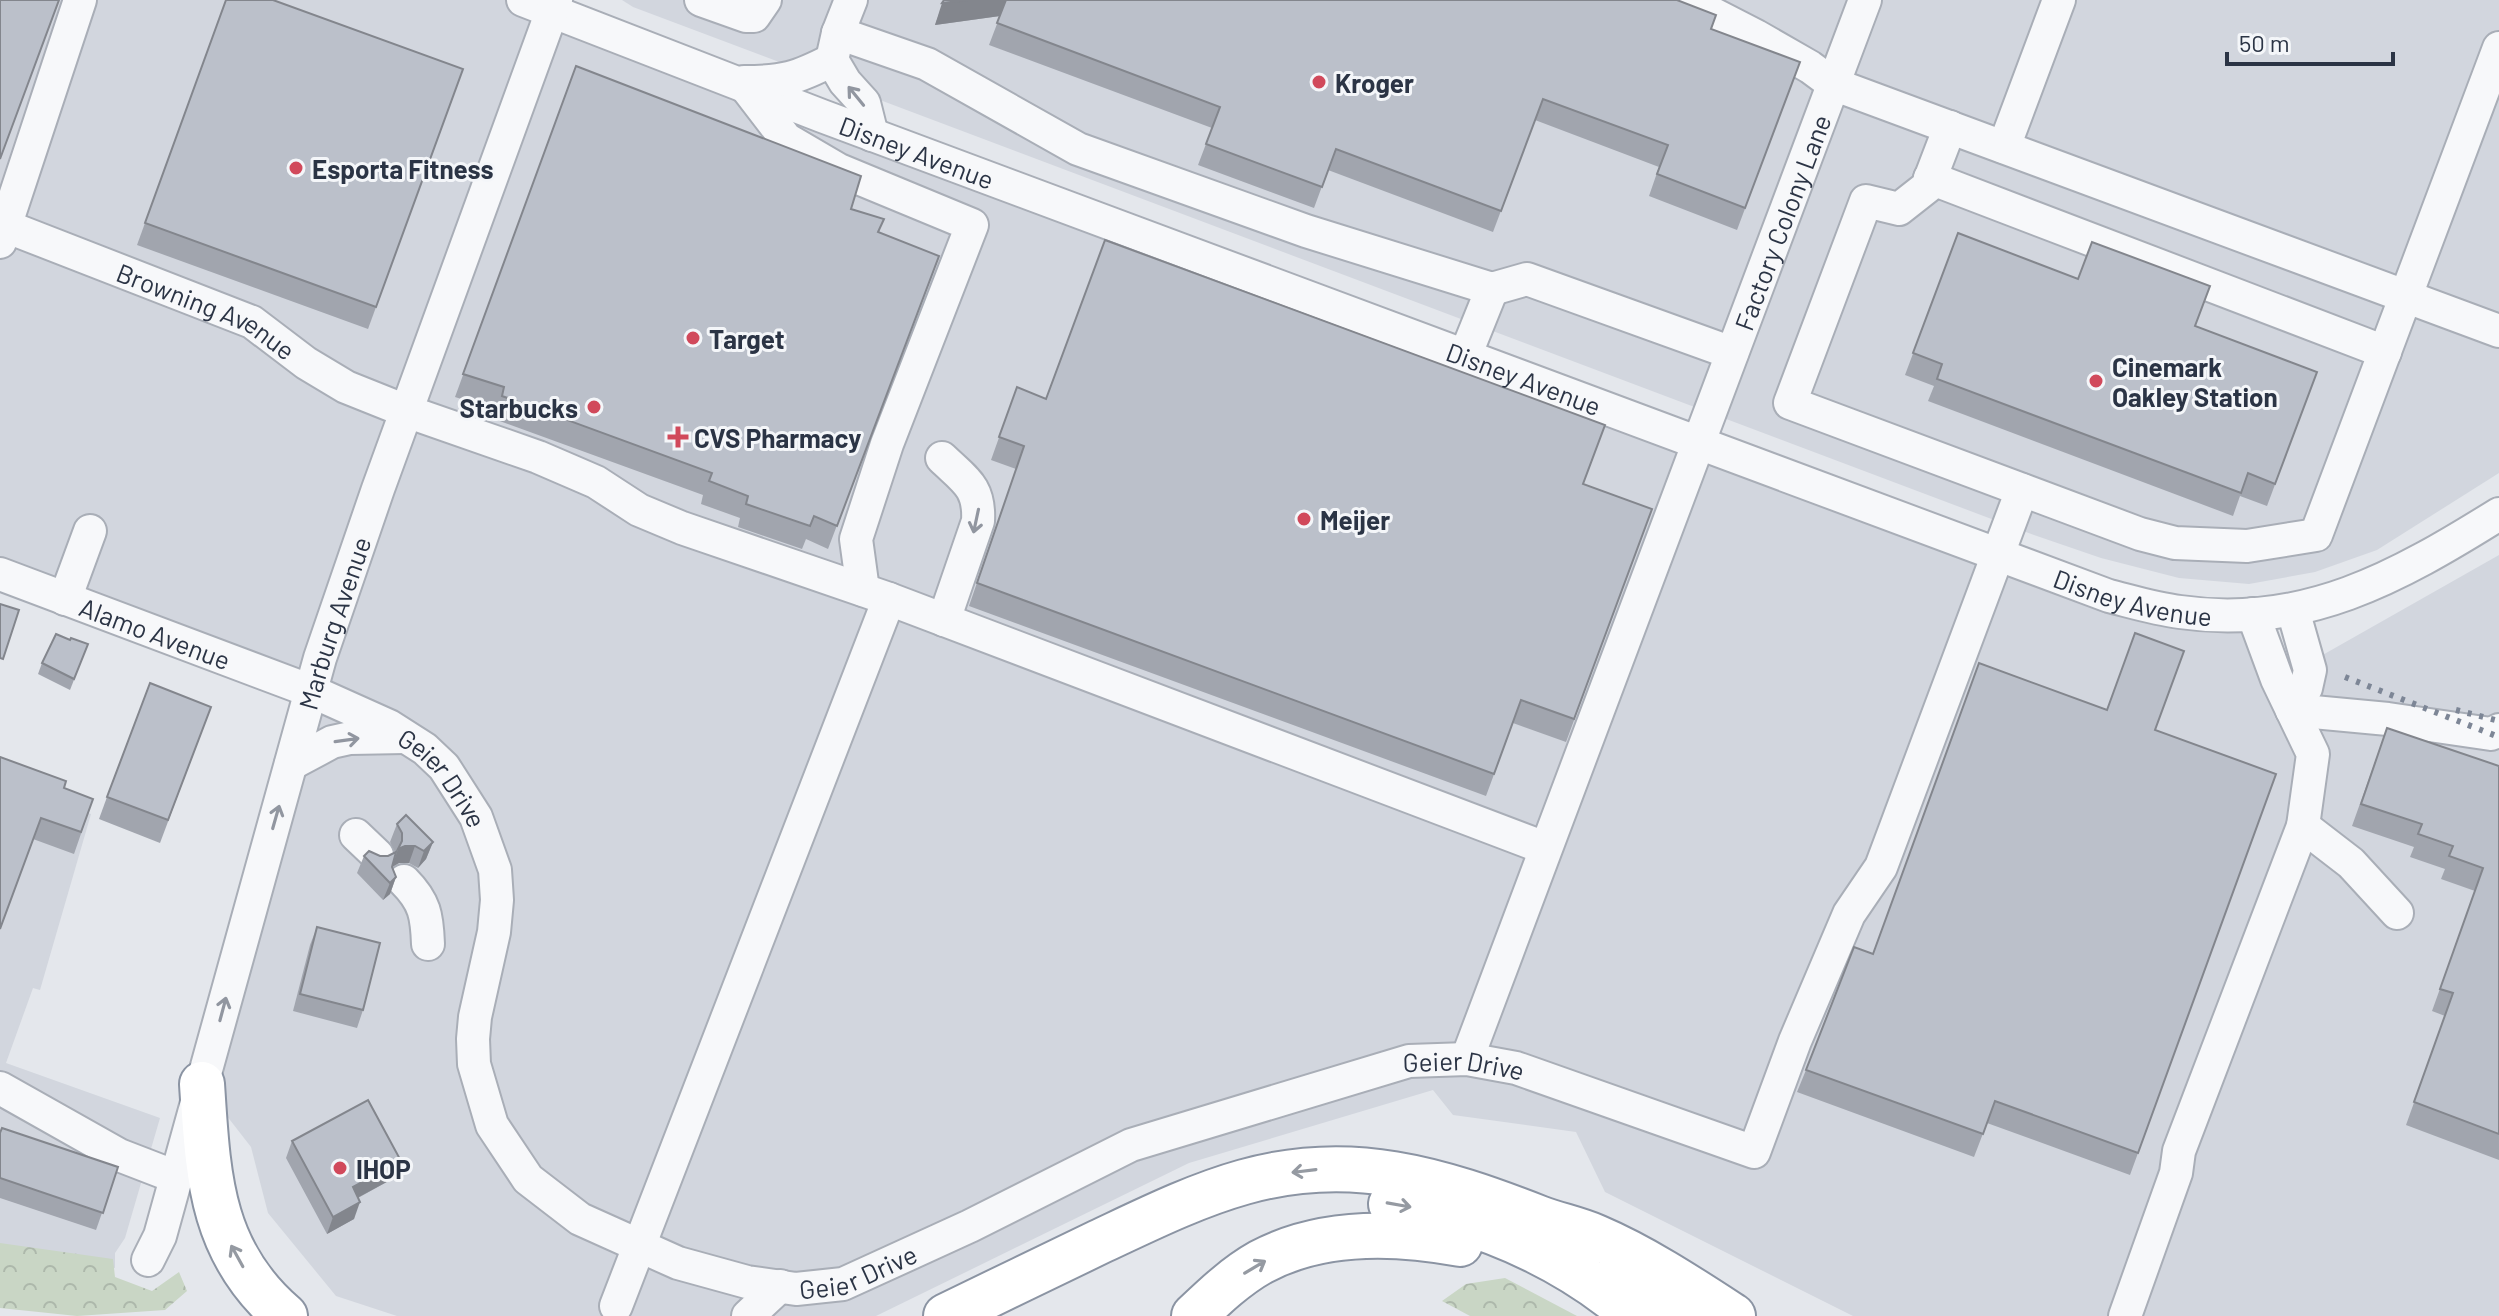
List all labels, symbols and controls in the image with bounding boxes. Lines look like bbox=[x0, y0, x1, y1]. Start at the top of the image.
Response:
scale bar bbox=[2227, 16, 2393, 66]
text: 50 m bbox=[2239, 28, 2290, 57]
place label: Kroger bbox=[1335, 67, 1414, 98]
marker: Kroger bbox=[1310, 73, 1328, 91]
one-way arrow bbox=[848, 85, 866, 106]
street label: Disney Avenue bbox=[835, 108, 998, 194]
street label: Factory Colony Lane bbox=[1727, 110, 1836, 334]
place label: Esporta Fitness bbox=[312, 153, 493, 184]
marker: Esporta Fitness bbox=[287, 159, 305, 177]
street label: Browning Avenue bbox=[113, 255, 302, 365]
place label: Target bbox=[709, 323, 785, 354]
marker: Target bbox=[684, 329, 702, 347]
street label: Disney Avenue bbox=[1443, 335, 1606, 421]
place label: Cinemark Oakley Station bbox=[2112, 351, 2278, 412]
marker: Cinemark Oakley Station bbox=[2087, 372, 2105, 390]
place label: Starbucks bbox=[459, 392, 578, 423]
marker: Starbucks bbox=[585, 398, 603, 416]
place label: CVS Pharmacy bbox=[694, 422, 861, 453]
marker: CVS Pharmacy bbox=[669, 428, 687, 446]
place label: Meijer bbox=[1320, 504, 1390, 535]
one-way arrow bbox=[968, 508, 983, 533]
marker: Meijer bbox=[1295, 510, 1313, 528]
street label: Marburg Avenue bbox=[291, 532, 376, 713]
street label: Disney Avenue bbox=[2050, 561, 2213, 631]
street label: Alamo Avenue bbox=[76, 590, 235, 675]
street label: Geier Drive bbox=[393, 721, 494, 831]
one-way arrow bbox=[334, 732, 359, 747]
one-way arrow bbox=[269, 805, 284, 831]
one-way arrow bbox=[216, 996, 231, 1022]
street label: Geier Drive bbox=[1402, 1043, 1529, 1086]
place label: IHOP bbox=[356, 1153, 411, 1184]
marker: IHOP bbox=[331, 1159, 349, 1177]
one-way arrow bbox=[1292, 1164, 1317, 1179]
one-way arrow bbox=[1385, 1198, 1411, 1213]
street label: Geier Drive bbox=[798, 1237, 921, 1304]
one-way arrow bbox=[229, 1245, 245, 1268]
one-way arrow bbox=[1243, 1259, 1266, 1275]

